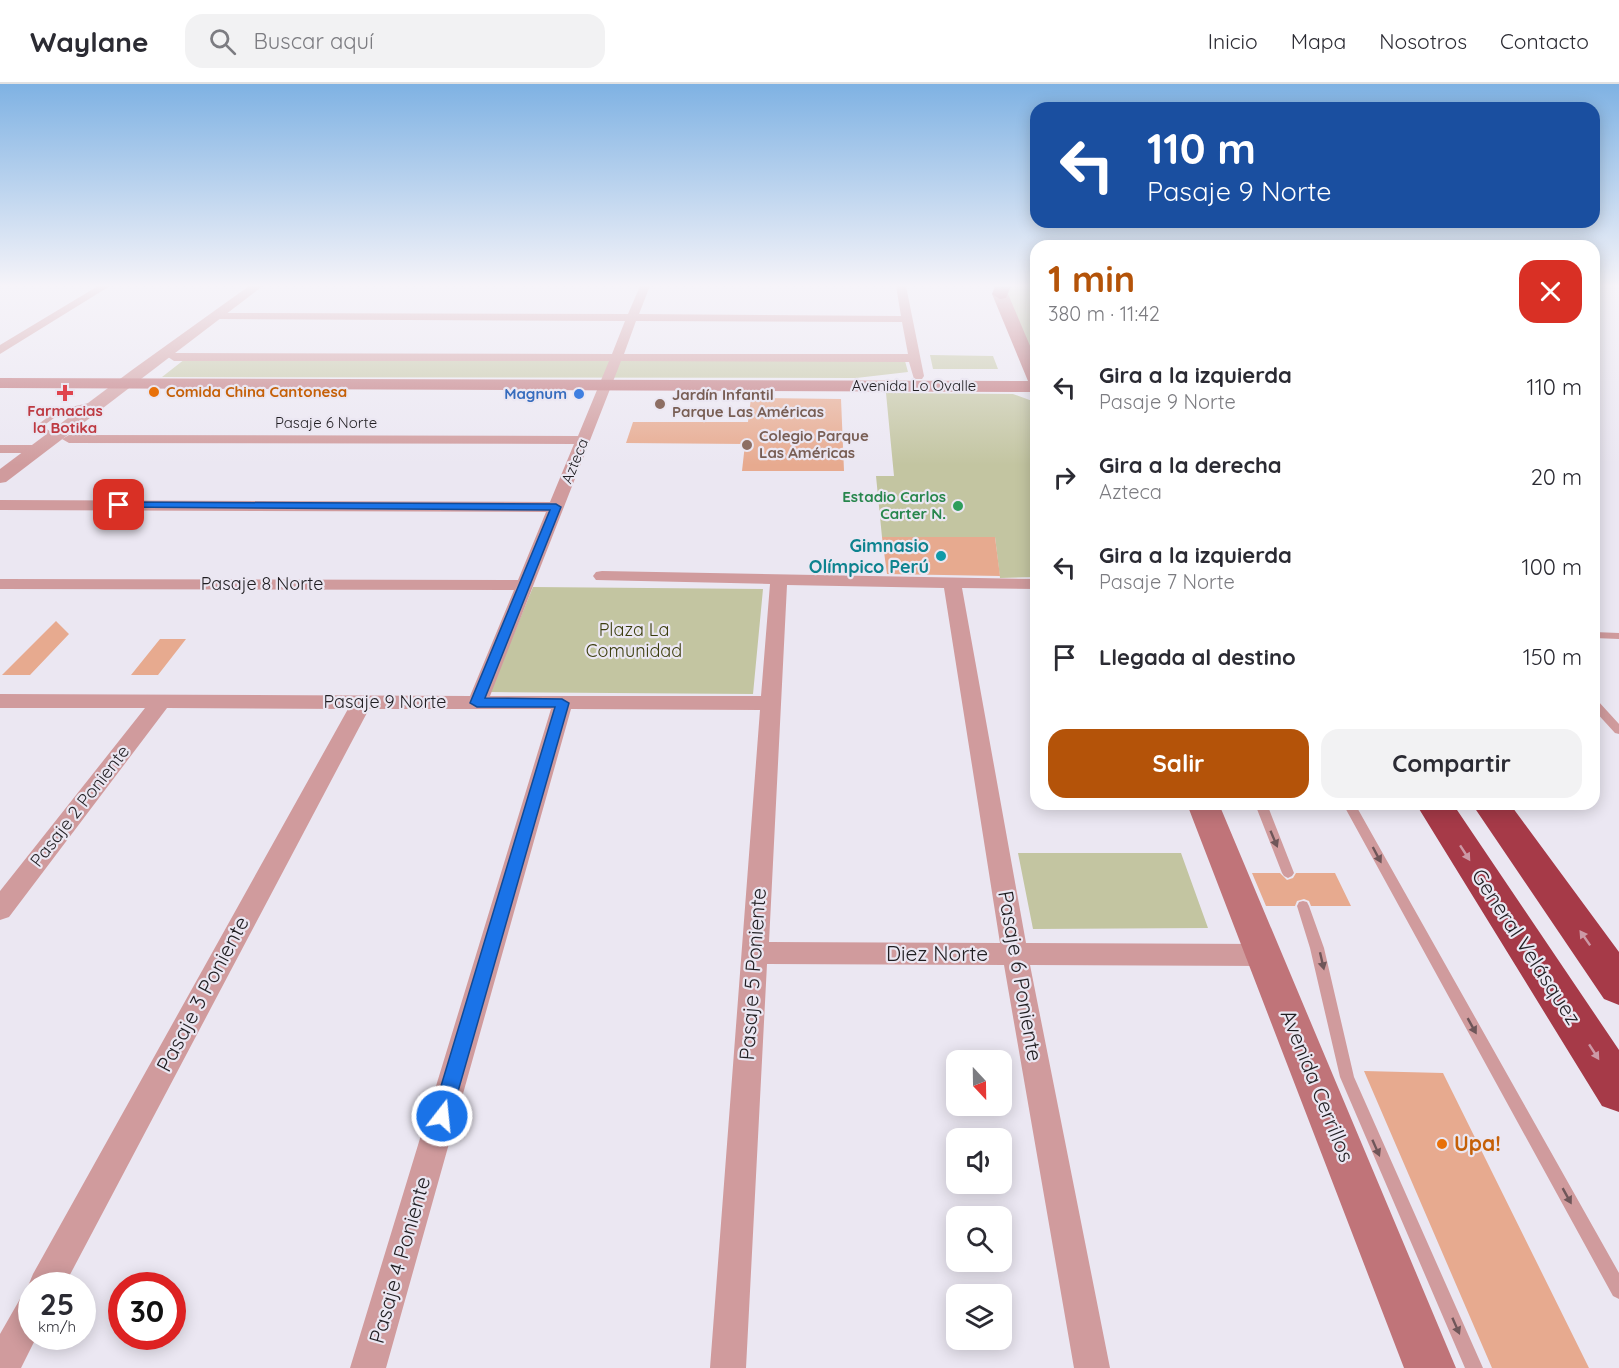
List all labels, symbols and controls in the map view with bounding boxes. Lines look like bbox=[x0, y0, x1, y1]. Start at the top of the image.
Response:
search box bbox=[185, 14, 605, 68]
text: Waylane bbox=[30, 24, 149, 59]
icon: search bbox=[206, 25, 239, 58]
text: Buscar aquí bbox=[254, 27, 374, 55]
text: Inicio bbox=[1208, 28, 1258, 54]
text: Mapa bbox=[1291, 28, 1346, 54]
text: Nosotros bbox=[1379, 28, 1467, 54]
text: Contacto bbox=[1500, 28, 1589, 54]
text: 110 m bbox=[1147, 122, 1256, 175]
icon: left bbox=[1048, 126, 1126, 204]
text: Pasaje 9 Norte bbox=[1147, 174, 1332, 208]
text: 1 min bbox=[1048, 256, 1135, 301]
button: close bbox=[1519, 260, 1582, 323]
text: 380 m · 11:42 bbox=[1048, 301, 1160, 326]
text: Gira a la izquierda bbox=[1099, 361, 1292, 389]
icon: left bbox=[1048, 371, 1081, 404]
text: 110 m bbox=[1527, 373, 1582, 401]
street label: Avenida Lo Ovalle bbox=[852, 376, 976, 395]
place label: Comida China Cantonesa bbox=[166, 382, 347, 401]
place label: Magnum bbox=[504, 384, 567, 403]
marker: Comida China Cantonesa bbox=[147, 385, 161, 399]
place label: Jardín Infantil Parque Las Américas bbox=[672, 385, 824, 421]
marker: Farmacias la Botika bbox=[58, 386, 72, 400]
marker: Magnum bbox=[572, 387, 586, 401]
text: Pasaje 9 Norte bbox=[1099, 389, 1236, 414]
marker: Jardín Infantil Parque Las Américas bbox=[653, 397, 667, 411]
place label: Farmacias la Botika bbox=[27, 401, 103, 437]
street label: Pasaje 6 Norte bbox=[275, 413, 377, 432]
place label: Colegio Parque Las Américas bbox=[759, 426, 869, 462]
street label: Azteca bbox=[557, 435, 592, 486]
marker: Colegio Parque Las Américas bbox=[740, 438, 754, 452]
text: Gira a la derecha bbox=[1099, 451, 1282, 479]
icon: right bbox=[1048, 461, 1081, 494]
text: 20 m bbox=[1531, 463, 1582, 491]
pin bbox=[93, 479, 144, 530]
text: Azteca bbox=[1099, 479, 1162, 504]
place label: Estadio Carlos Carter N. bbox=[842, 487, 946, 523]
icon: arrive bbox=[102, 488, 135, 521]
marker: Estadio Carlos Carter N. bbox=[951, 499, 965, 513]
place label: Gimnasio Olímpico Perú bbox=[809, 534, 929, 578]
text: Gira a la izquierda bbox=[1099, 541, 1292, 569]
marker: Gimnasio Olímpico Perú bbox=[934, 549, 948, 563]
icon: left bbox=[1048, 551, 1081, 584]
text: 100 m bbox=[1522, 553, 1582, 581]
text: Pasaje 7 Norte bbox=[1099, 569, 1235, 594]
street label: Pasaje 8 Norte bbox=[201, 572, 323, 595]
park label: Plaza La Comunidad bbox=[586, 618, 682, 662]
icon: arrive bbox=[1048, 641, 1081, 674]
text: Llegada al destino bbox=[1099, 643, 1296, 671]
text: 150 m bbox=[1523, 643, 1582, 671]
street label: Pasaje 9 Norte bbox=[323, 690, 447, 713]
button: Salir bbox=[1048, 729, 1309, 798]
button: Compartir bbox=[1321, 729, 1582, 798]
street label: Pasaje 2 Poniente bbox=[25, 740, 134, 871]
one-way arrow bbox=[1270, 830, 1279, 848]
one-way arrow bbox=[1460, 845, 1471, 861]
one-way arrow bbox=[1372, 847, 1382, 864]
street label: General Velásquez bbox=[1467, 864, 1587, 1029]
street label: Pasaje 5 Poniente bbox=[733, 887, 771, 1061]
street label: Pasaje 6 Poniente bbox=[993, 889, 1049, 1063]
street label: Pasaje 3 Poniente bbox=[150, 911, 254, 1076]
one-way arrow bbox=[1579, 931, 1591, 947]
street label: Diez Norte bbox=[886, 940, 988, 966]
one-way arrow bbox=[1318, 952, 1327, 971]
street label: Avenida Cerrillos bbox=[1276, 1006, 1360, 1166]
one-way arrow bbox=[1466, 1018, 1477, 1034]
one-way arrow bbox=[1588, 1044, 1599, 1060]
north arrow bbox=[946, 1050, 1012, 1116]
map controls bbox=[946, 1050, 1012, 1350]
position arrow bbox=[410, 1084, 474, 1148]
button: sound bbox=[946, 1128, 1012, 1194]
place label: Upa! bbox=[1454, 1130, 1501, 1156]
marker: Upa! bbox=[1435, 1137, 1449, 1151]
one-way arrow bbox=[1372, 1139, 1381, 1156]
street label: Pasaje 4 Poniente bbox=[363, 1173, 435, 1346]
one-way arrow bbox=[1562, 1188, 1572, 1205]
button: search bbox=[946, 1206, 1012, 1272]
speed limit sign: 30 bbox=[108, 1272, 186, 1350]
button: layers bbox=[946, 1284, 1012, 1350]
text: 25 bbox=[40, 1285, 74, 1323]
text: km/h bbox=[38, 1317, 76, 1336]
one-way arrow bbox=[1451, 1317, 1460, 1334]

